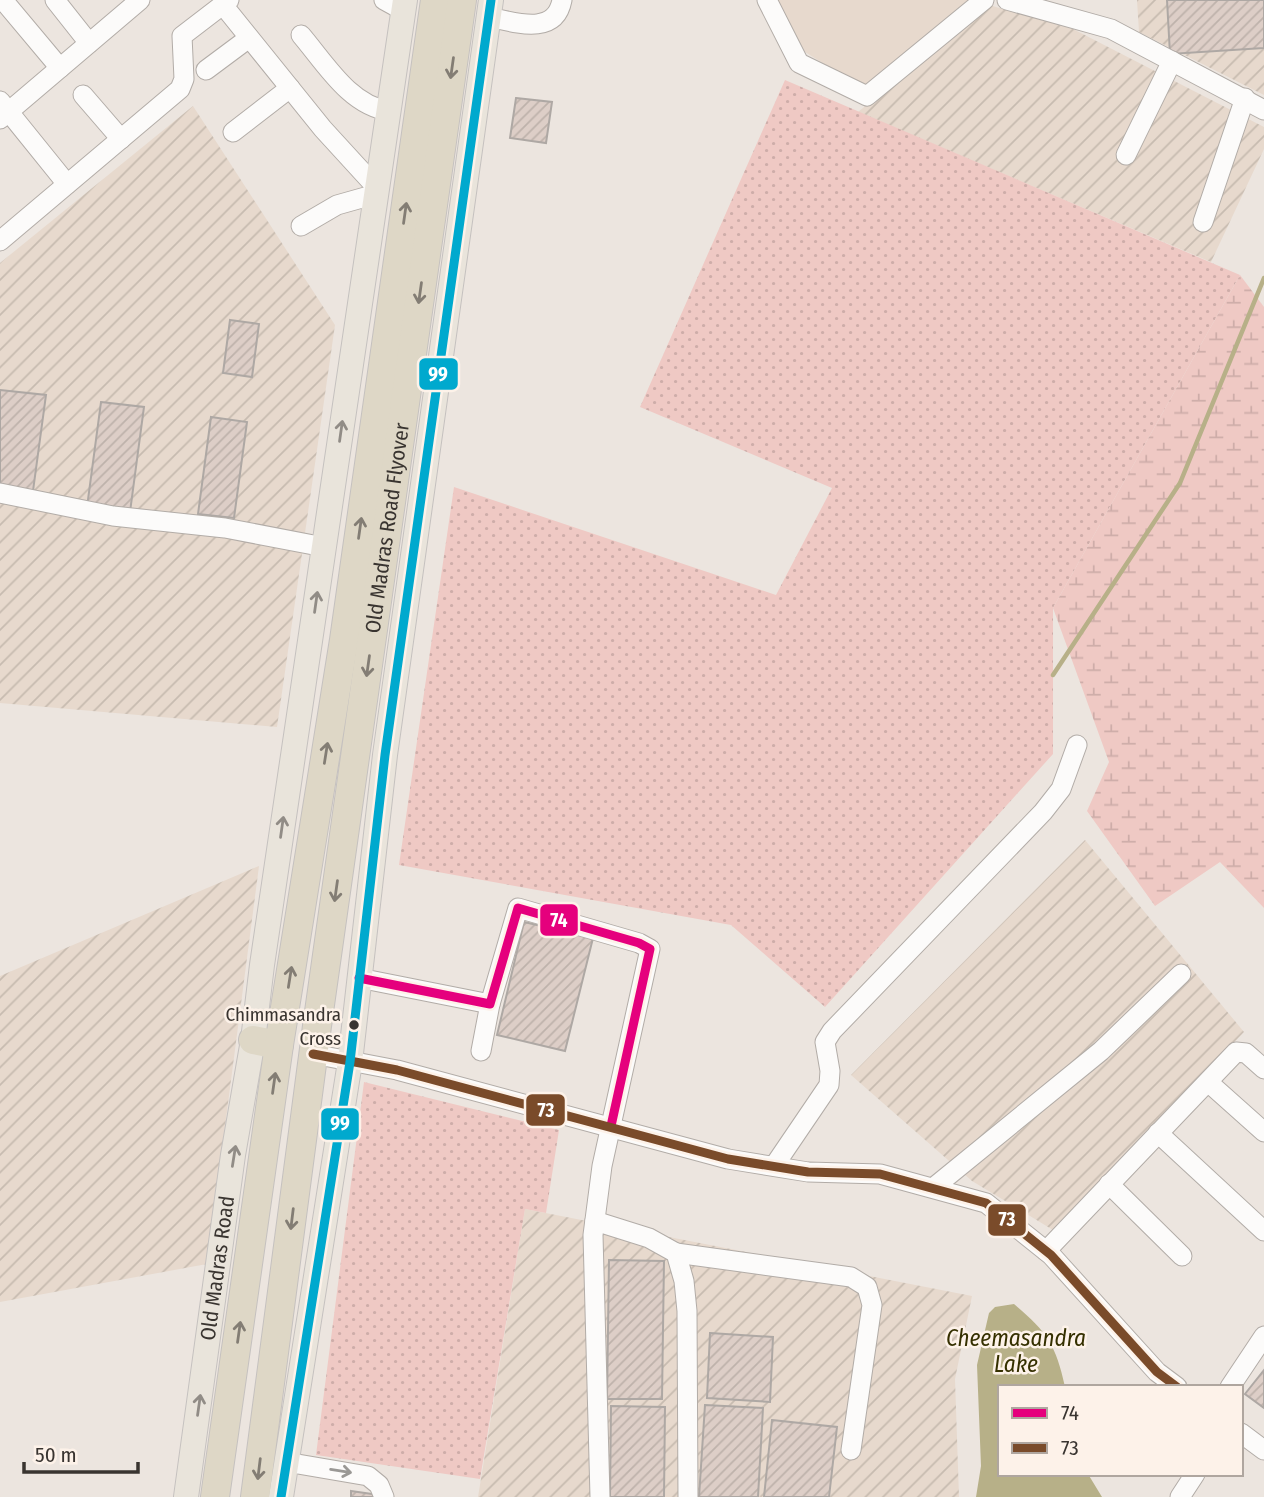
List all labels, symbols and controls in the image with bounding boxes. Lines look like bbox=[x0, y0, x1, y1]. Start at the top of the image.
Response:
one-way arrow bbox=[445, 56, 458, 78]
one-way arrow bbox=[399, 202, 412, 225]
one-way arrow bbox=[414, 281, 427, 304]
line badge: 99 bbox=[418, 357, 459, 391]
text: 99 bbox=[428, 363, 448, 386]
one-way arrow bbox=[335, 420, 348, 443]
street label: Old Madras Road Flyover bbox=[360, 420, 415, 635]
one-way arrow bbox=[354, 517, 367, 540]
one-way arrow bbox=[310, 591, 323, 614]
one-way arrow bbox=[361, 654, 374, 676]
one-way arrow bbox=[320, 742, 333, 765]
one-way arrow bbox=[276, 816, 289, 839]
one-way arrow bbox=[329, 879, 342, 902]
line badge: 74 bbox=[539, 903, 579, 937]
text: 74 bbox=[550, 909, 568, 932]
one-way arrow bbox=[284, 966, 297, 989]
place label: Chimmasandra Cross bbox=[225, 1003, 341, 1050]
marker: Chimmasandra Cross bbox=[347, 1018, 361, 1032]
one-way arrow bbox=[268, 1072, 281, 1095]
line badge: 73 bbox=[525, 1093, 566, 1127]
text: 73 bbox=[537, 1099, 555, 1122]
line badge: 99 bbox=[320, 1107, 360, 1141]
text: 99 bbox=[330, 1112, 350, 1135]
one-way arrow bbox=[228, 1145, 241, 1168]
street label: Old Madras Road bbox=[195, 1194, 240, 1342]
line badge: 73 bbox=[987, 1203, 1027, 1237]
one-way arrow bbox=[285, 1207, 298, 1230]
text: 73 bbox=[998, 1208, 1016, 1231]
one-way arrow bbox=[232, 1322, 245, 1344]
water label: Cheemasandra Lake bbox=[946, 1324, 1086, 1378]
legend bbox=[998, 1385, 1243, 1476]
one-way arrow bbox=[193, 1394, 206, 1417]
text: 74 bbox=[1061, 1400, 1079, 1426]
scale bar bbox=[24, 1430, 138, 1474]
text: 73 bbox=[1061, 1435, 1079, 1461]
text: 50 m bbox=[35, 1442, 77, 1468]
one-way arrow bbox=[252, 1457, 265, 1480]
one-way arrow bbox=[329, 1465, 352, 1478]

